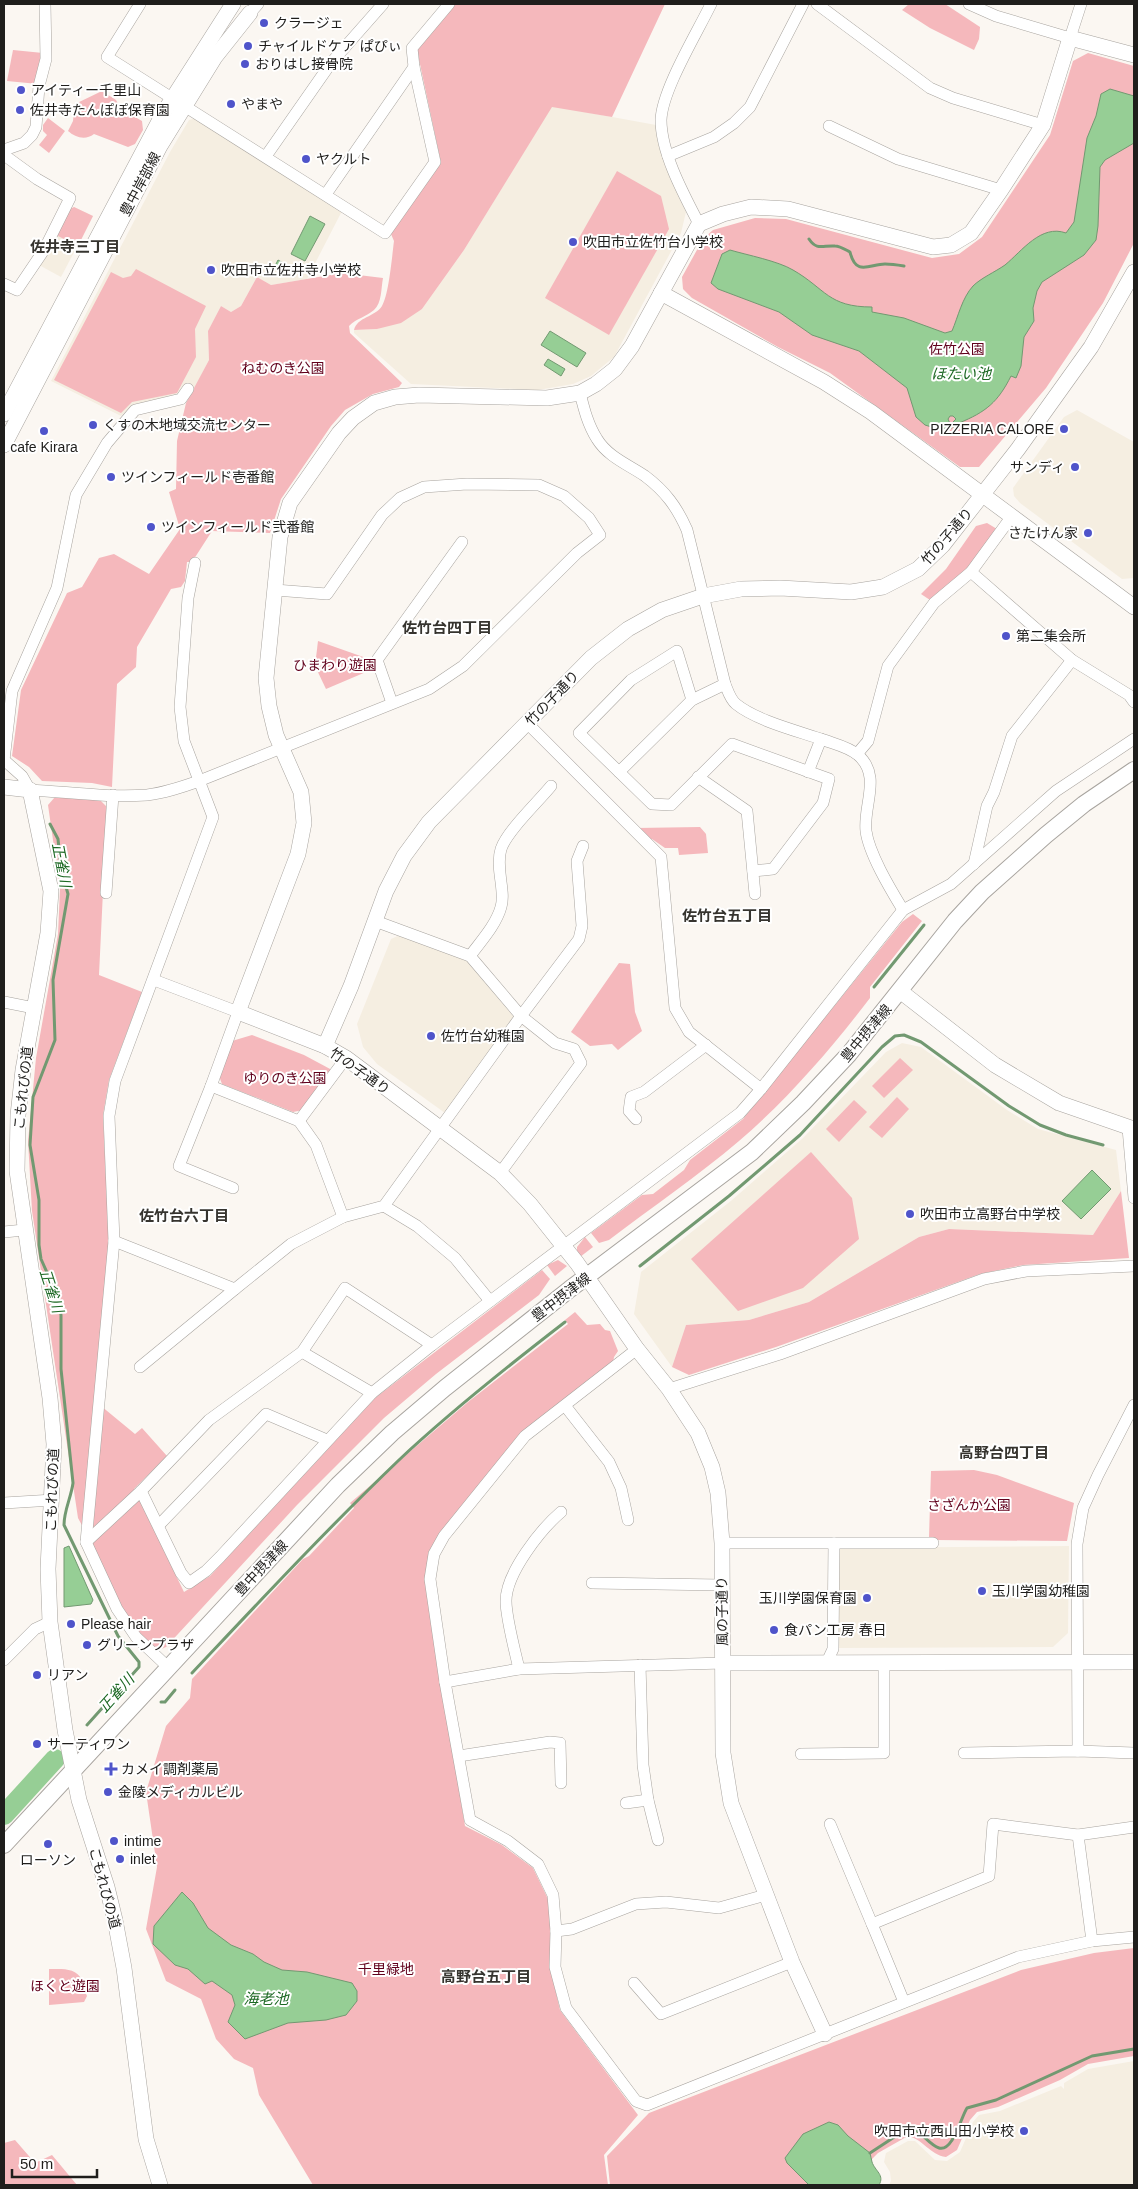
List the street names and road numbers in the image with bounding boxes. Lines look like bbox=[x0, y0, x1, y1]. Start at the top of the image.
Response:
street label: 豊中岸部線 bbox=[117, 149, 163, 219]
street label: 竹の子通り bbox=[918, 504, 976, 568]
street label: 竹の子通り bbox=[522, 667, 582, 729]
street label: 豊中摂津線 bbox=[837, 1001, 895, 1065]
street label: 竹の子通り bbox=[327, 1044, 393, 1098]
street label: こもれびの道 bbox=[11, 1045, 35, 1131]
street label: 豊中摂津線 bbox=[528, 1270, 594, 1324]
street label: こもれびの道 bbox=[43, 1448, 61, 1532]
street label: 豊中摂津線 bbox=[231, 1537, 291, 1599]
street label: 風の子通り bbox=[713, 1576, 731, 1646]
street label: こもれびの道 bbox=[86, 1845, 124, 1931]

